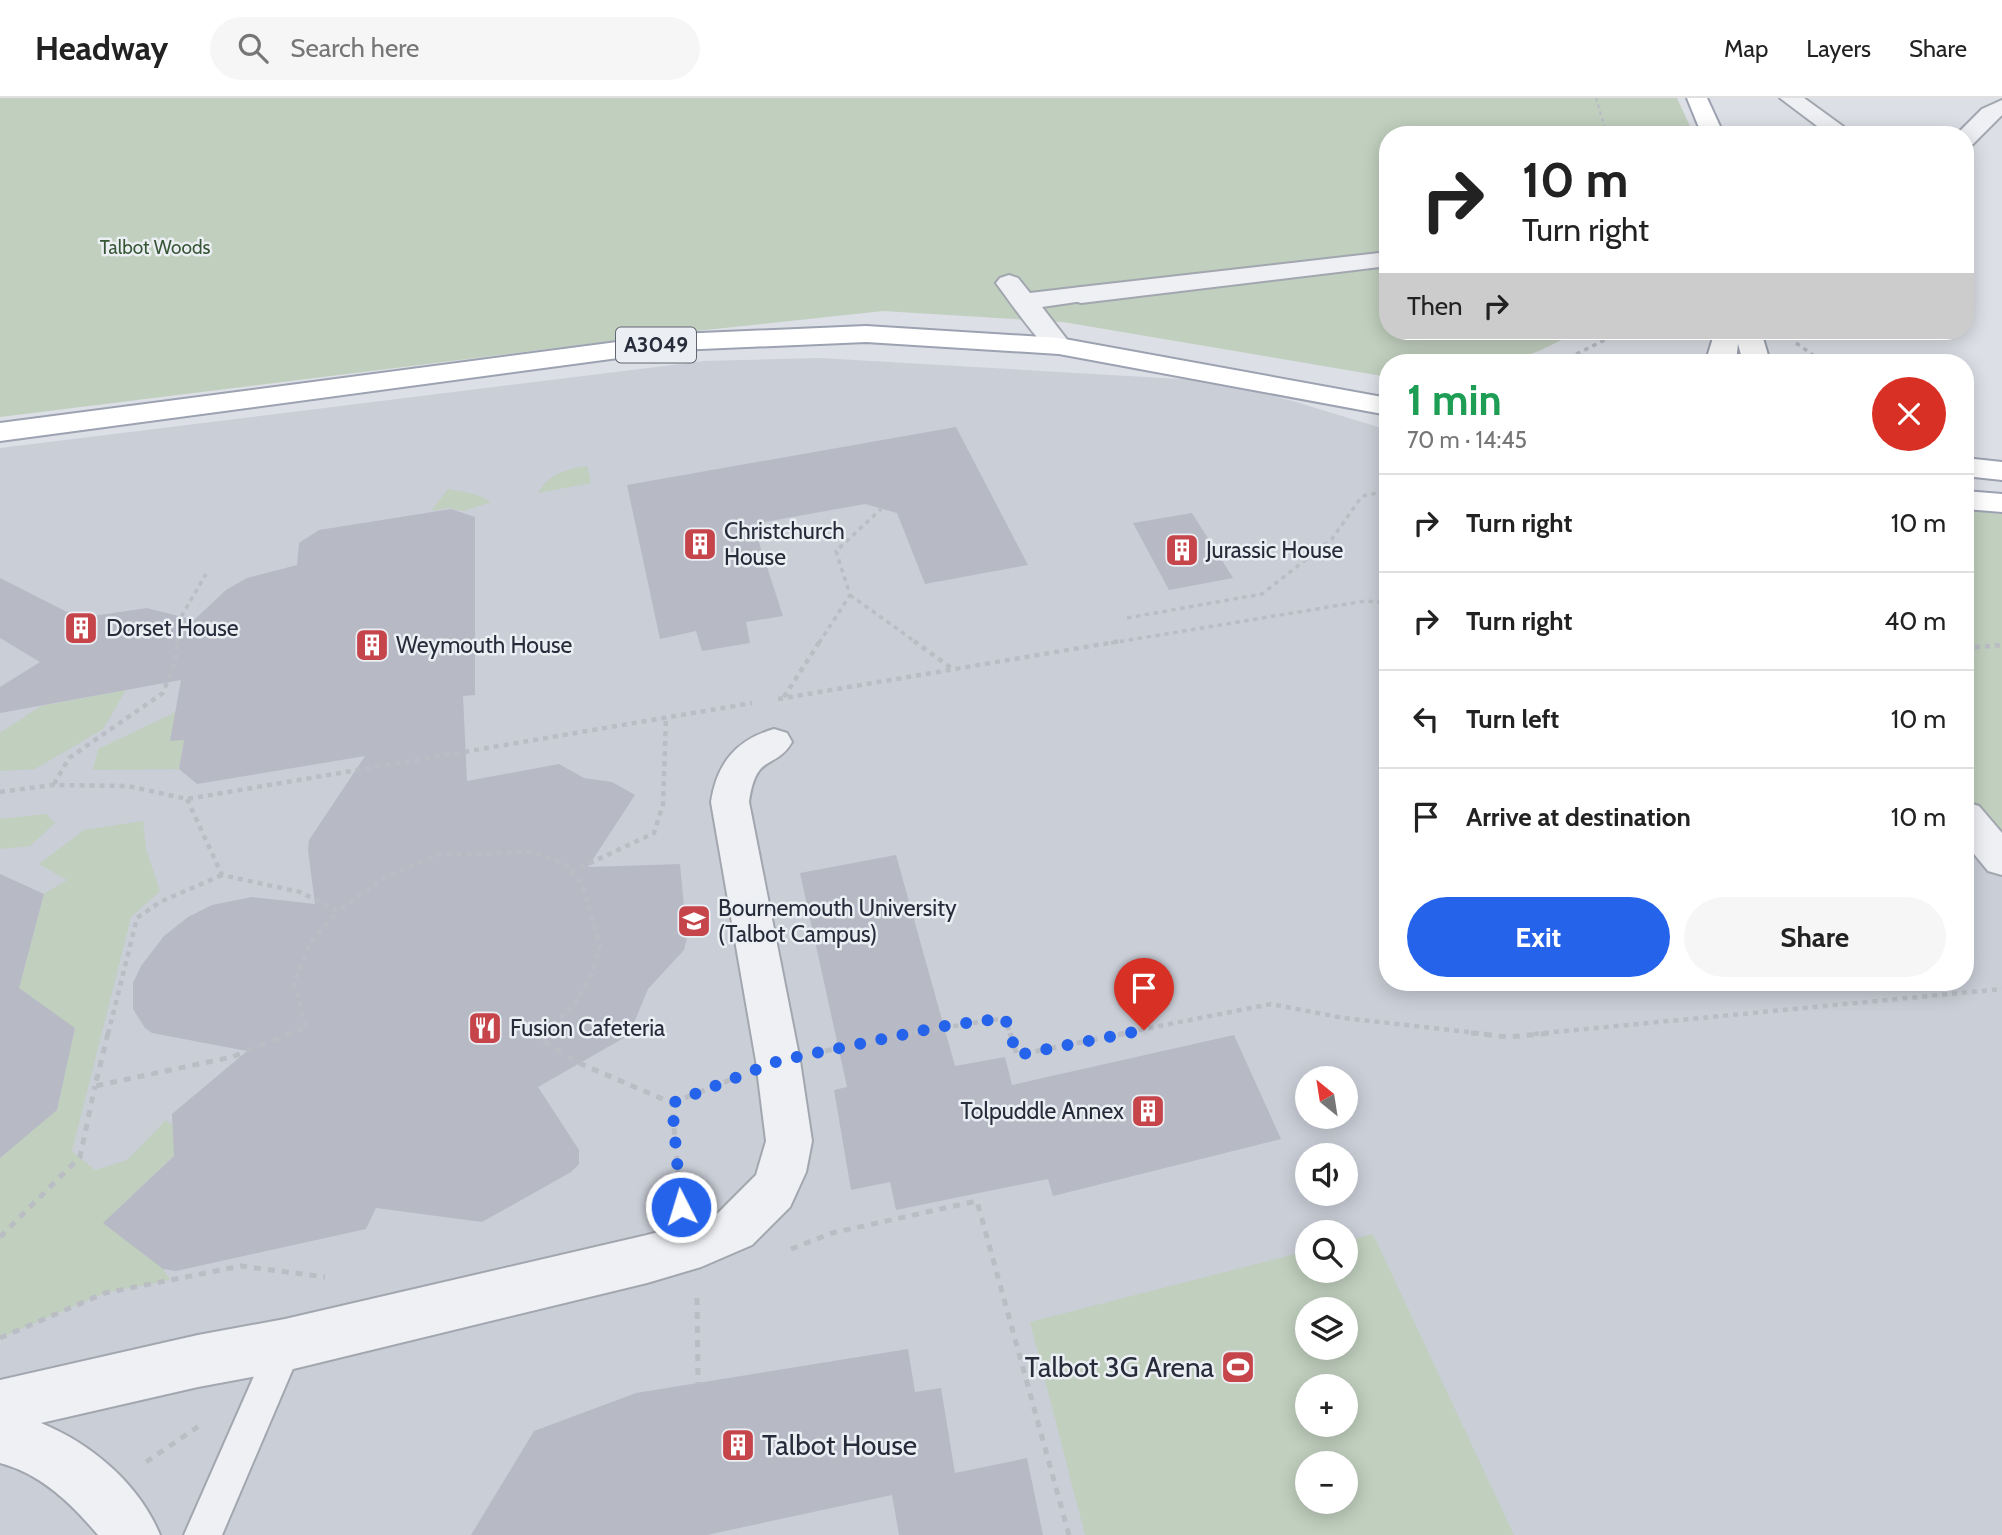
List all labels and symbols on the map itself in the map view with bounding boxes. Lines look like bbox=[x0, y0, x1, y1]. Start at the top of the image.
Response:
park label: Talbot Woods bbox=[100, 236, 210, 259]
road number: A3049 bbox=[616, 328, 696, 362]
place label: Christchurch House bbox=[724, 517, 845, 571]
building icon: Christchurch House bbox=[681, 525, 719, 563]
building icon: Jurassic House bbox=[1163, 531, 1201, 569]
place label: Jurassic House bbox=[1205, 536, 1343, 564]
building icon: Dorset House bbox=[62, 609, 100, 647]
place label: Dorset House bbox=[106, 614, 239, 642]
building icon: Weymouth House bbox=[353, 626, 391, 664]
place label: Weymouth House bbox=[396, 631, 573, 659]
place label: Bournemouth University (Talbot Campus) bbox=[718, 894, 957, 948]
school or university icon: Bournemouth University (Talbot Campus) bbox=[675, 902, 713, 940]
pin bbox=[1114, 958, 1174, 1030]
restaurant icon: Fusion Cafeteria bbox=[466, 1009, 504, 1047]
place label: Fusion Cafeteria bbox=[510, 1014, 665, 1042]
north arrow bbox=[1295, 1066, 1358, 1129]
building icon: Tolpuddle Annex bbox=[1129, 1092, 1167, 1130]
place label: Tolpuddle Annex bbox=[960, 1097, 1124, 1125]
position arrow bbox=[644, 1170, 718, 1244]
sports icon: Talbot 3G Arena bbox=[1219, 1348, 1257, 1386]
place label: Talbot 3G Arena bbox=[1025, 1350, 1215, 1384]
building icon: Talbot House bbox=[719, 1426, 757, 1464]
place label: Talbot House bbox=[762, 1428, 917, 1462]

